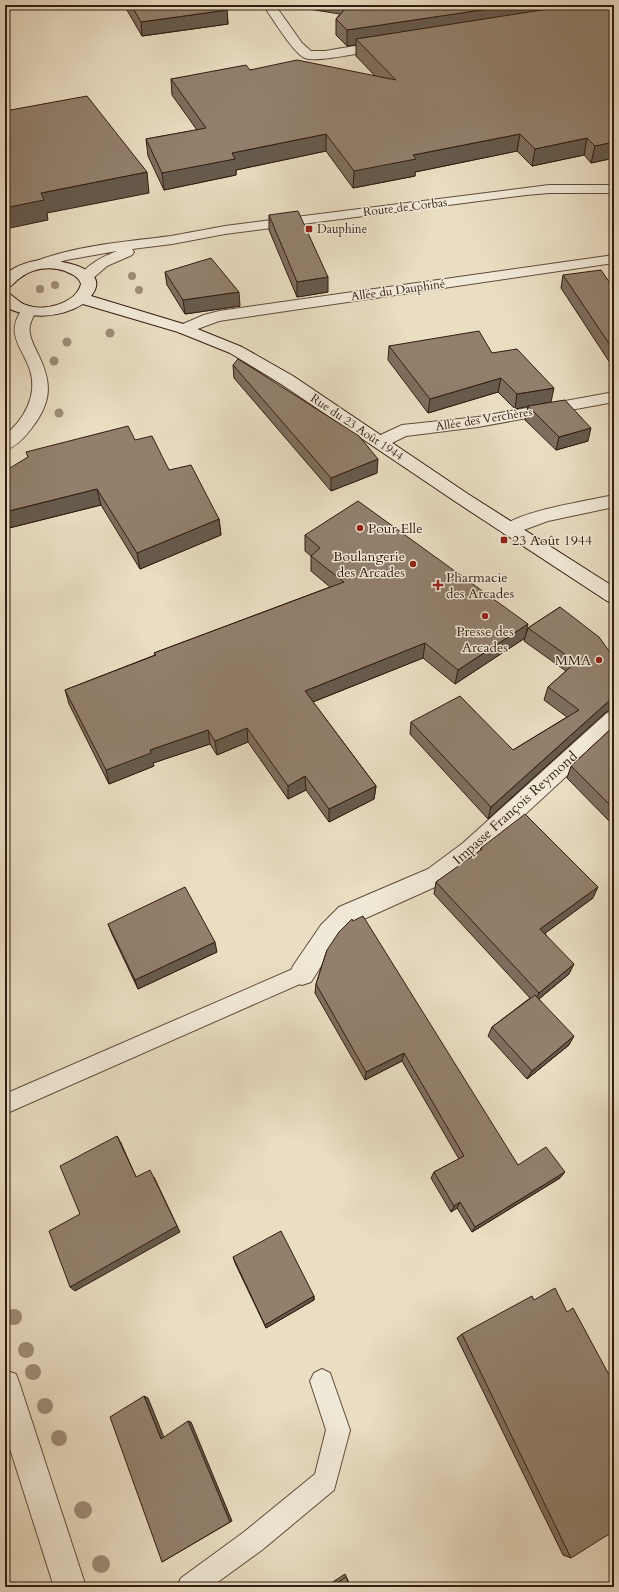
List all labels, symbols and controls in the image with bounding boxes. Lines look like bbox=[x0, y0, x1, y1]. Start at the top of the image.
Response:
street label: Route de Corbas bbox=[362, 194, 448, 220]
place label: Dauphine bbox=[317, 221, 367, 237]
marker: Dauphine bbox=[304, 224, 314, 234]
street label: Allée du Dauphiné bbox=[350, 275, 446, 305]
street label: Rue du 23 Août 1944 bbox=[308, 390, 406, 464]
street label: Allée des Verchères bbox=[434, 403, 534, 435]
place label: Pour Elle bbox=[368, 519, 423, 538]
marker: Pour Elle bbox=[355, 523, 365, 533]
place label: 23 Août 1944 bbox=[512, 531, 592, 550]
marker: 23 Août 1944 bbox=[499, 535, 509, 545]
place label: Boulangerie des Arcades bbox=[333, 547, 405, 582]
marker: Boulangerie des Arcades bbox=[408, 559, 418, 569]
place label: Pharmacie des Arcades bbox=[446, 568, 515, 603]
marker: Pharmacie des Arcades bbox=[433, 580, 443, 590]
marker: Presse des Arcades bbox=[480, 611, 490, 621]
place label: Presse des Arcades bbox=[456, 622, 514, 657]
place label: MMA bbox=[555, 651, 591, 670]
marker: MMA bbox=[594, 655, 604, 665]
street label: Impasse François Reymond bbox=[449, 747, 582, 869]

